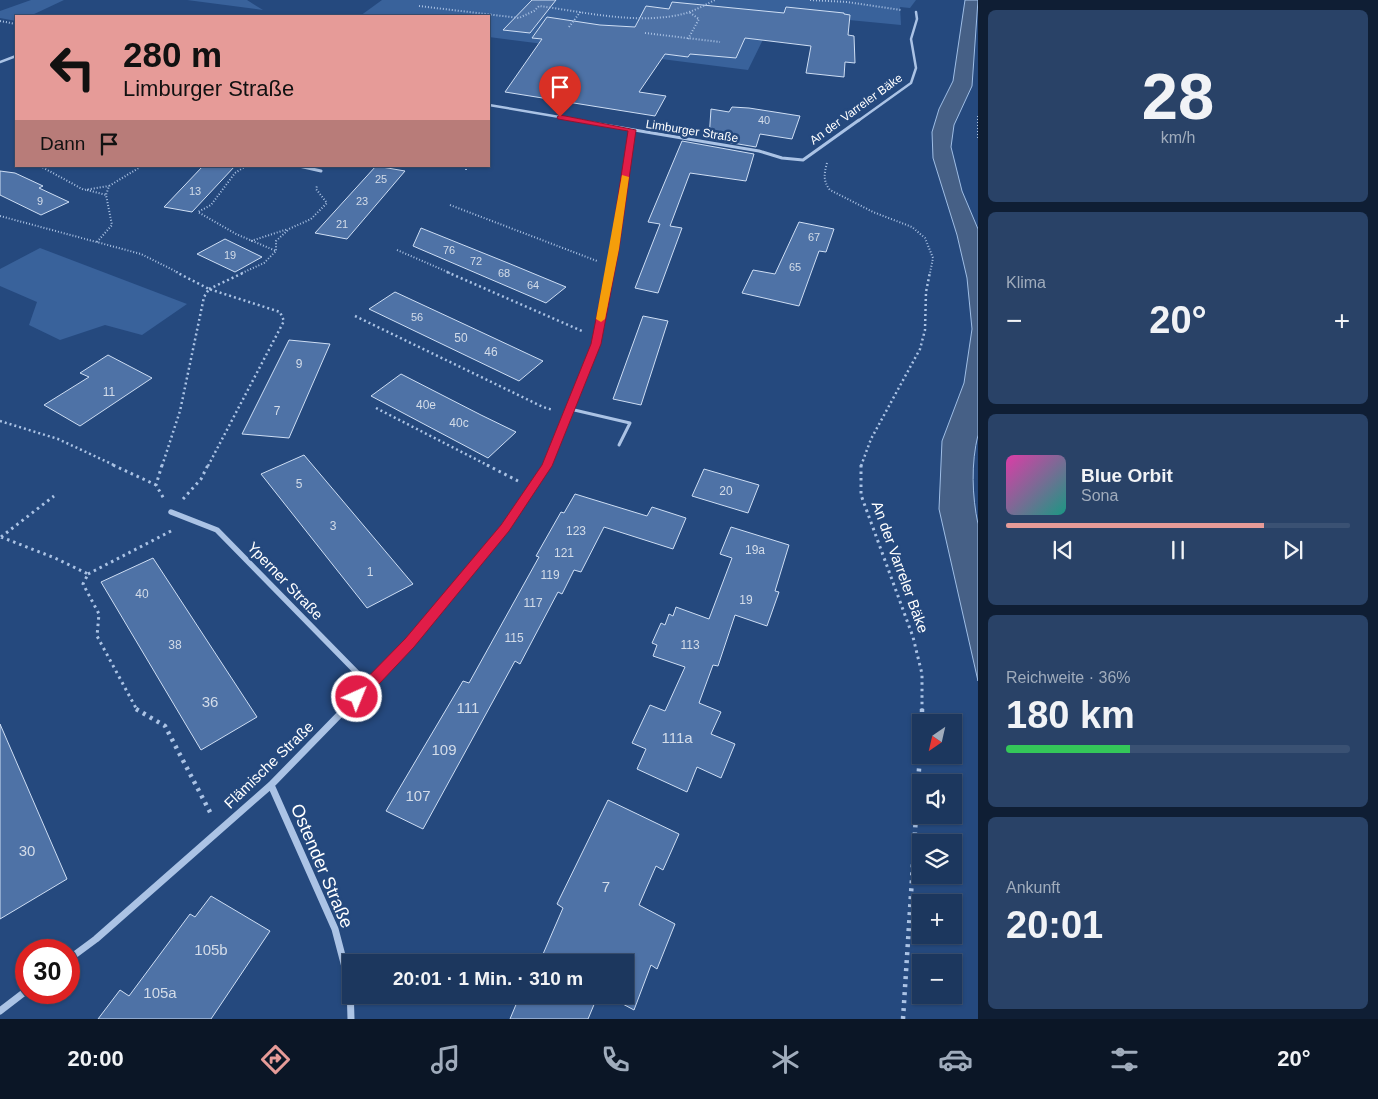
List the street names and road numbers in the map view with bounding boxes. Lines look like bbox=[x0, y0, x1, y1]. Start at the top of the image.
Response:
street label: An der Varreler Bäke bbox=[807, 70, 905, 147]
street label: Limburger Straße bbox=[645, 117, 740, 145]
street label: An der Varreler Bäke bbox=[869, 499, 932, 635]
street label: Yperner Straße bbox=[244, 538, 327, 623]
street label: Flämische Straße bbox=[220, 718, 317, 812]
street label: Ostender Straße bbox=[287, 801, 357, 931]

